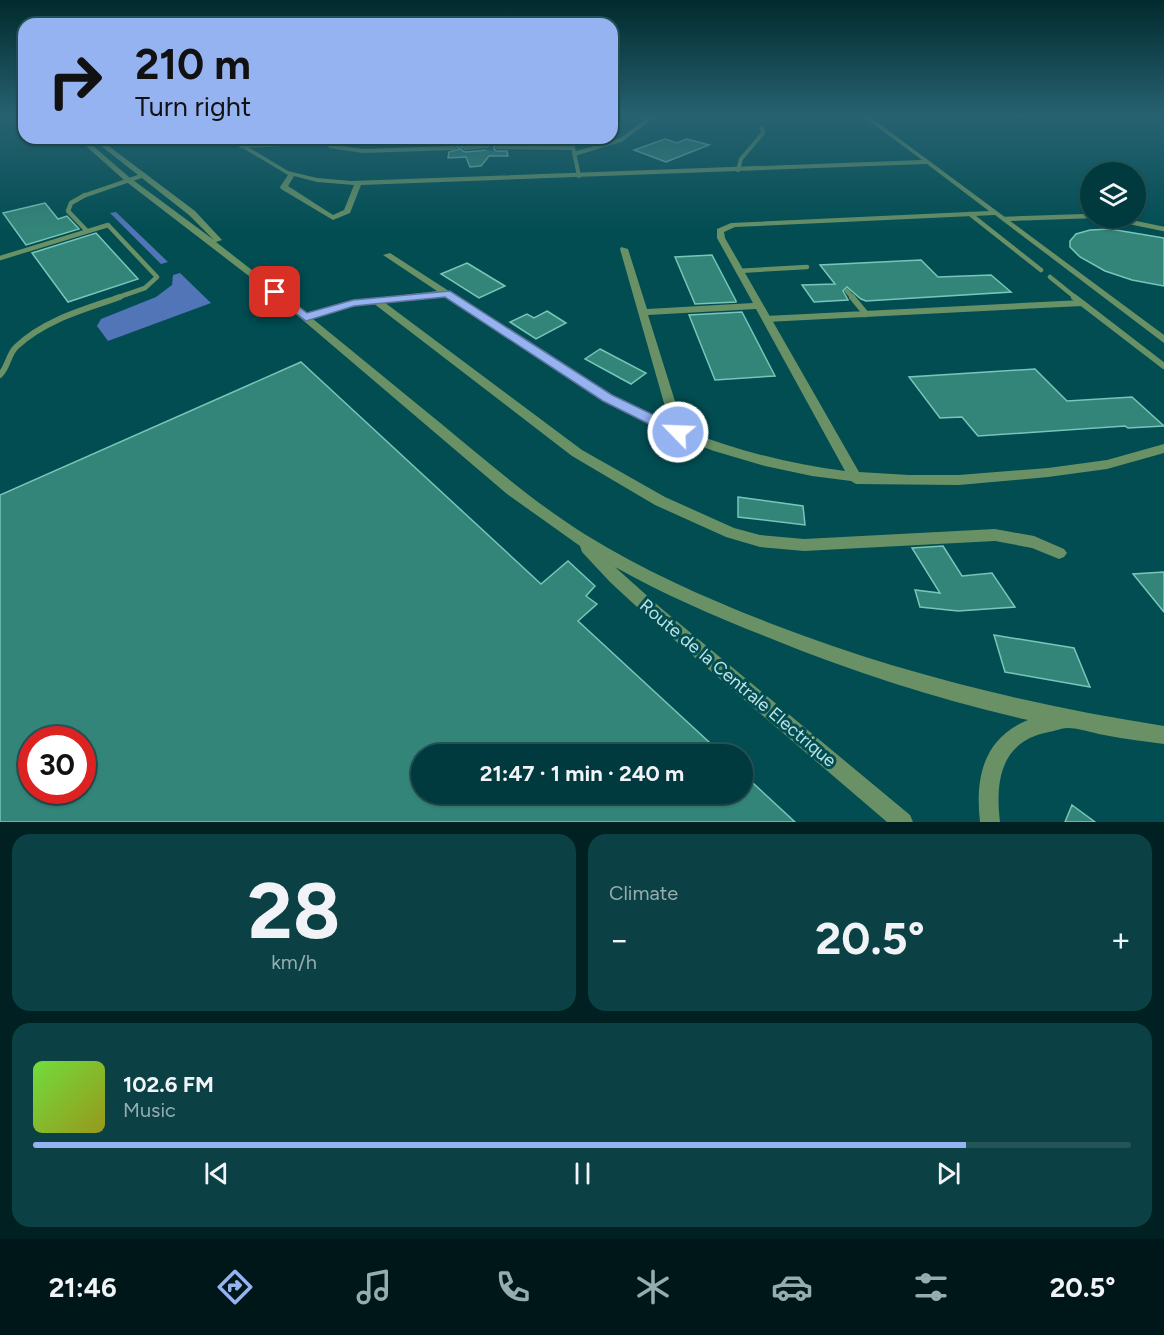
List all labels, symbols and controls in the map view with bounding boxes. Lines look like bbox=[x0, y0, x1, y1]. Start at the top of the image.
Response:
text: 210 m bbox=[135, 39, 251, 90]
icon: right bbox=[36, 42, 114, 120]
text: Turn right bbox=[135, 90, 251, 123]
map controls bbox=[1080, 162, 1146, 228]
button: layers bbox=[1080, 162, 1146, 228]
pin bbox=[249, 266, 300, 317]
icon: arrive bbox=[258, 275, 291, 308]
position arrow bbox=[646, 400, 710, 464]
street label: Route de la Centrale Electrique bbox=[635, 594, 841, 772]
speed limit sign: 30 bbox=[18, 726, 96, 804]
text: 21:47 · 1 min · 240 m bbox=[480, 760, 684, 787]
text: 28 bbox=[248, 864, 340, 958]
text: Climate bbox=[609, 881, 678, 905]
text: 20.5° bbox=[815, 911, 925, 965]
text: − bbox=[609, 920, 630, 959]
text: + bbox=[1110, 920, 1131, 959]
text: km/h bbox=[271, 950, 317, 974]
text: 102.6 FM bbox=[123, 1071, 214, 1098]
text: Music bbox=[123, 1098, 176, 1122]
icon: previous bbox=[200, 1157, 233, 1190]
icon: pause bbox=[566, 1157, 599, 1190]
icon: next bbox=[932, 1157, 965, 1190]
icon: directions bbox=[214, 1266, 256, 1308]
icon: music bbox=[353, 1266, 395, 1308]
icon: phone bbox=[492, 1266, 534, 1308]
icon: climate bbox=[632, 1266, 674, 1308]
icon: car bbox=[771, 1266, 813, 1308]
icon: filters bbox=[910, 1266, 952, 1308]
text: 21:46 bbox=[49, 1271, 117, 1304]
text: 20.5° bbox=[1050, 1271, 1115, 1304]

